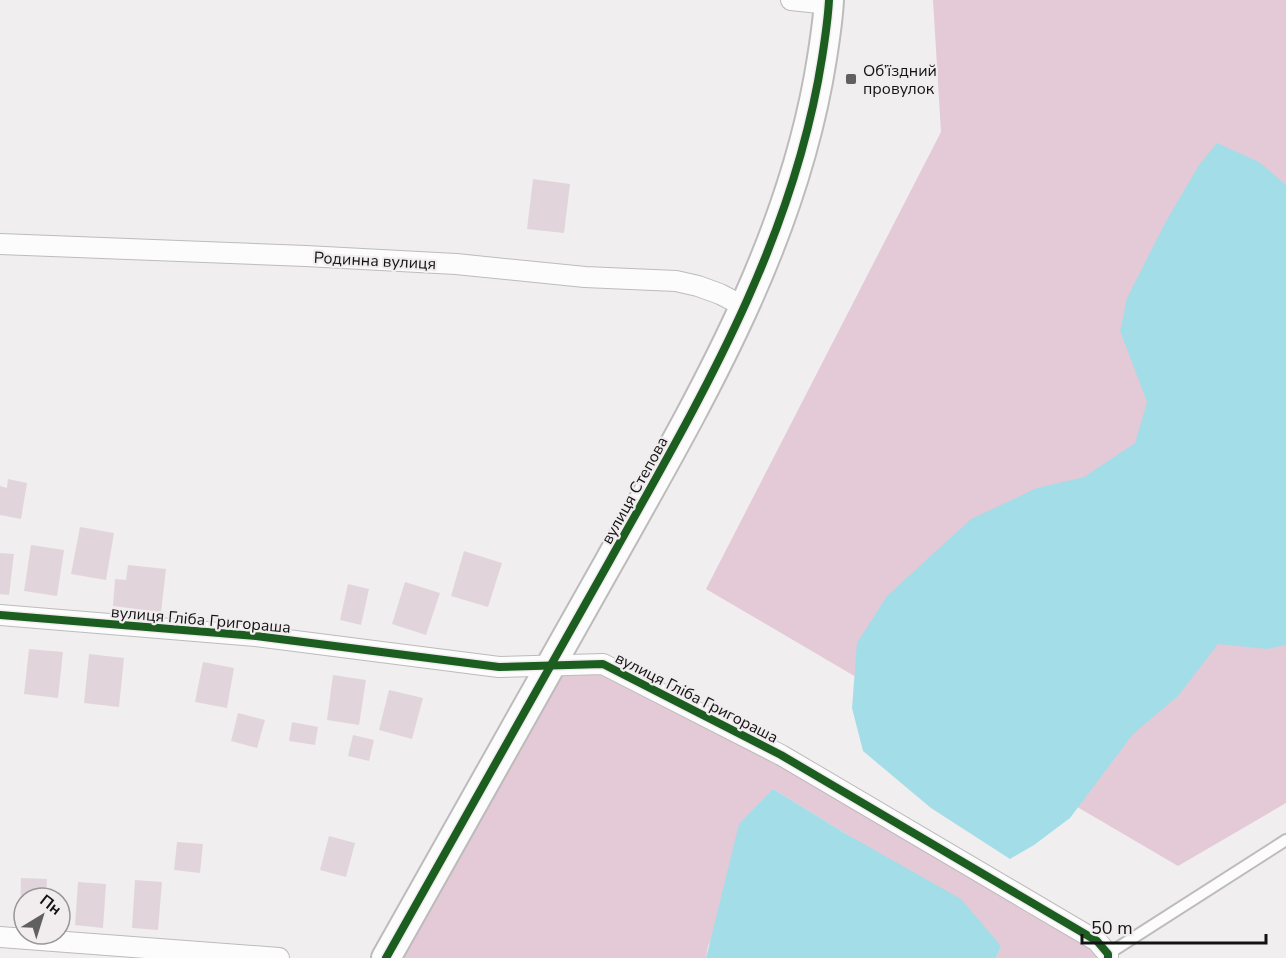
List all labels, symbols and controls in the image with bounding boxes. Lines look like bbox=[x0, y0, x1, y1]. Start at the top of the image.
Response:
place label: Об’їздний провулок bbox=[863, 60, 937, 100]
marker: Об’їздний провулок bbox=[844, 72, 858, 86]
street label: Родинна вулиця bbox=[313, 247, 437, 275]
street label: вулиця Степова bbox=[596, 433, 674, 548]
street label: вулиця Гліба Григораша bbox=[110, 601, 292, 639]
street label: вулиця Гліба Григораша bbox=[611, 647, 782, 749]
north arrow bbox=[12, 886, 72, 946]
text: Пн bbox=[35, 890, 66, 920]
scale bar bbox=[1082, 907, 1266, 945]
text: 50 m bbox=[1091, 916, 1133, 940]

